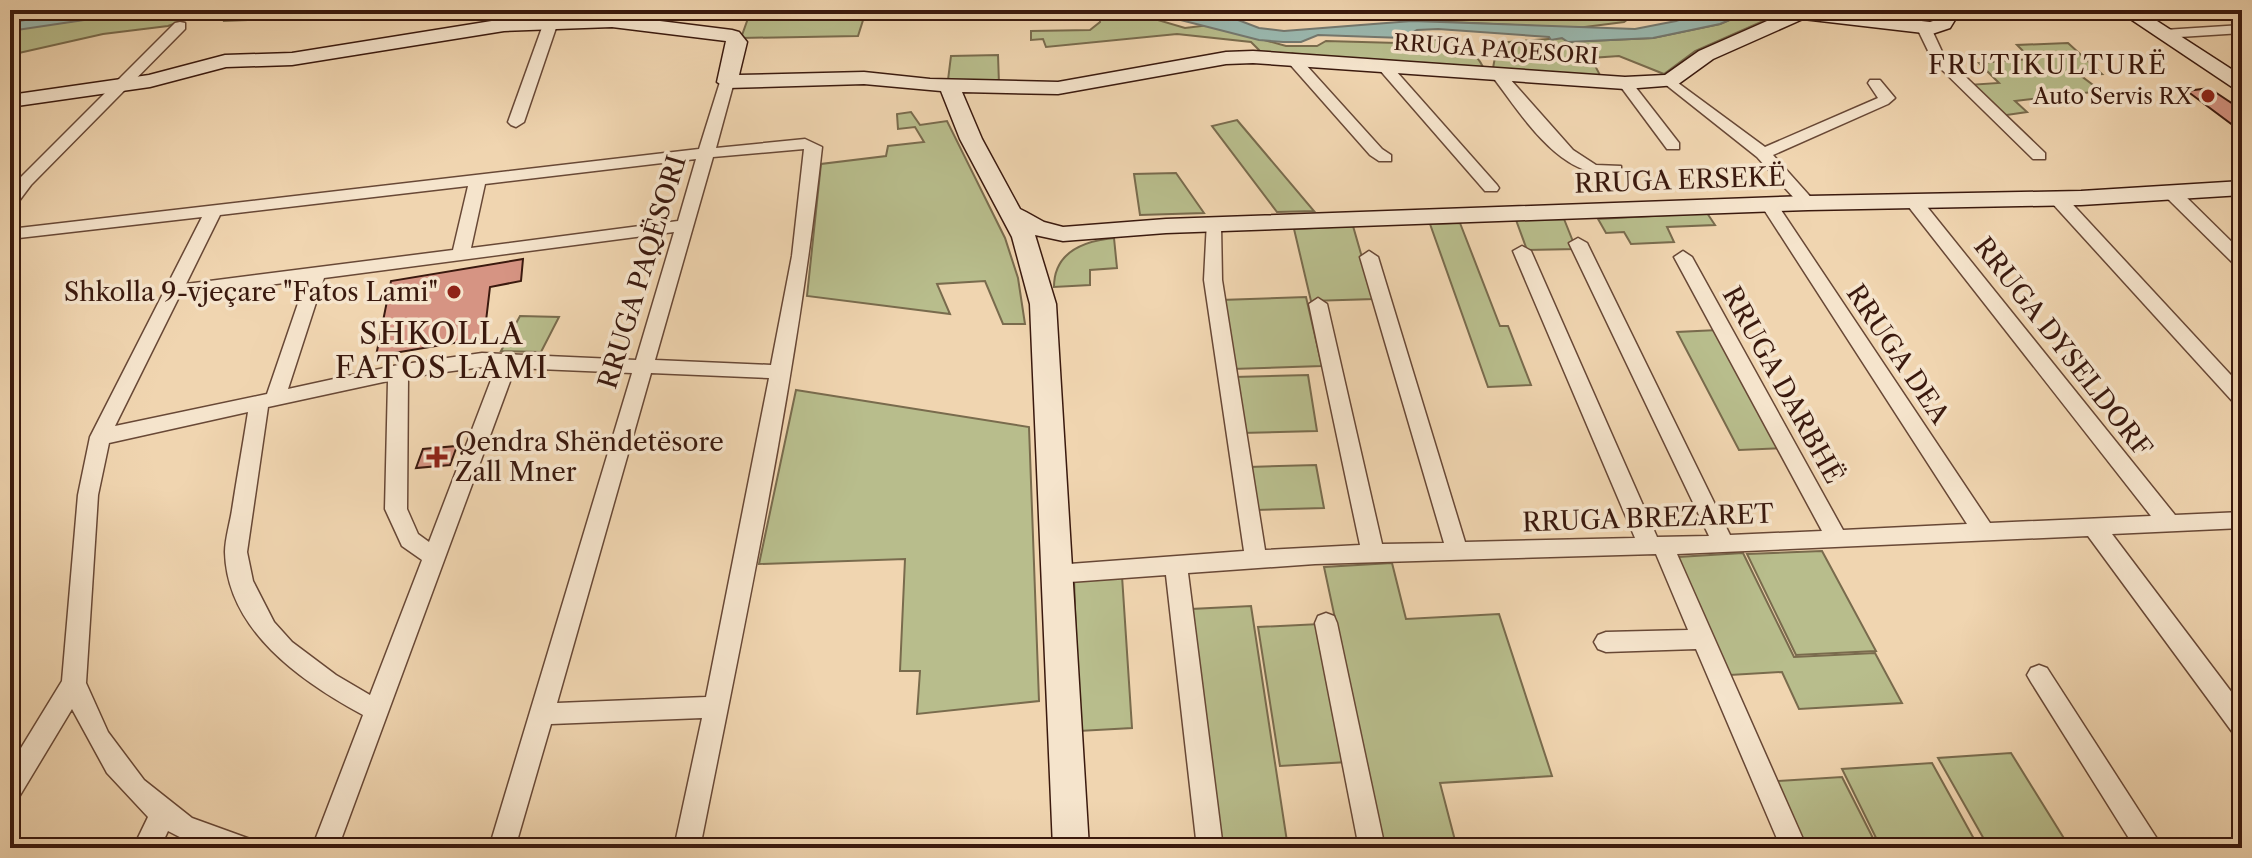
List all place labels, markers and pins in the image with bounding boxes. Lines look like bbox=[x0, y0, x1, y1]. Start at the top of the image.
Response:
place label: Auto Servis RX bbox=[2032, 83, 2193, 110]
marker: Auto Servis RX bbox=[2199, 87, 2217, 105]
place label: Shkolla 9-vjeçare "Fatos Lami" bbox=[64, 276, 438, 308]
marker: Shkolla 9-vjeçare "Fatos Lami" bbox=[445, 283, 463, 301]
place label: Qendra Shëndetësore Zall Mner bbox=[455, 426, 724, 488]
marker: Qendra Shëndetësore Zall Mner bbox=[426, 446, 448, 468]

